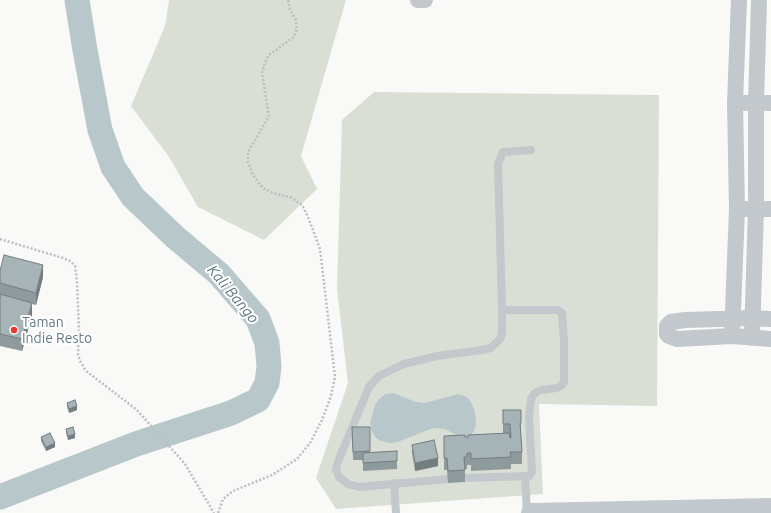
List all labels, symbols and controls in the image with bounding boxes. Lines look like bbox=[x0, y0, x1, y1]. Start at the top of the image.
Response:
water label: Kali Bango bbox=[204, 261, 262, 327]
place label: Taman Indie Resto bbox=[22, 314, 92, 346]
marker: Taman Indie Resto bbox=[9, 325, 19, 335]

